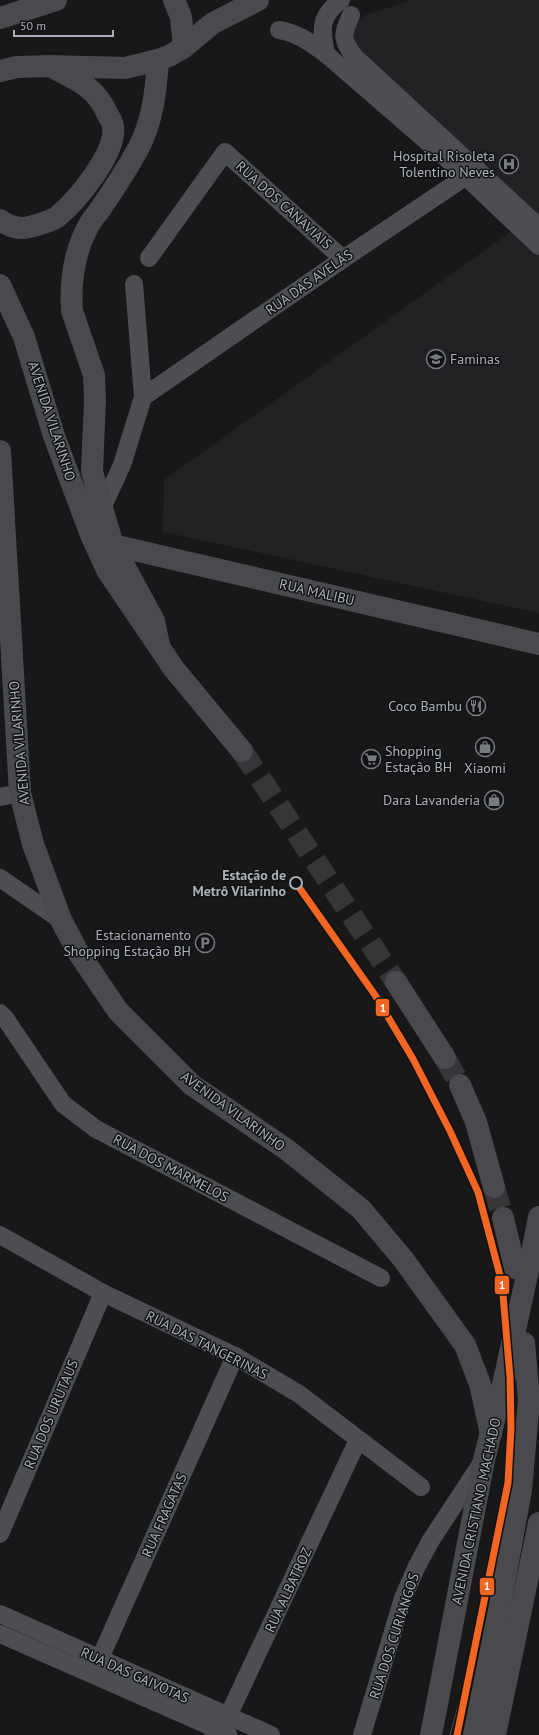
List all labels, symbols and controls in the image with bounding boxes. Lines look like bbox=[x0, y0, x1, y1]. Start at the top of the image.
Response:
scale bar bbox=[14, 12, 113, 38]
text: 50 m bbox=[20, 18, 46, 33]
place label: Hospital Risoleta Tolentino Neves bbox=[393, 147, 495, 181]
hospital icon: Hospital Risoleta Tolentino Neves bbox=[498, 153, 520, 175]
street label: RUA DOS CANAVIAIS bbox=[232, 157, 336, 253]
street label: RUA DAS AVELÃS bbox=[262, 245, 356, 319]
school or university icon: Faminas bbox=[425, 348, 447, 370]
place label: Faminas bbox=[450, 350, 500, 368]
street label: AVENIDA VILARINHO bbox=[24, 359, 80, 483]
street label: RUA MALIBU bbox=[278, 575, 356, 609]
street label: AVENIDA VILARINHO bbox=[5, 680, 33, 806]
restaurant icon: Coco Bambu bbox=[465, 695, 487, 717]
place label: Coco Bambu bbox=[388, 697, 462, 715]
shop icon: Xiaomi bbox=[474, 736, 496, 758]
place label: Shopping Estação BH bbox=[385, 742, 452, 776]
supermarket icon: Shopping Estação BH bbox=[360, 748, 382, 770]
place label: Xiaomi bbox=[464, 759, 506, 777]
shop icon: Dara Lavanderia bbox=[483, 789, 505, 811]
place label: Dara Lavanderia bbox=[383, 791, 480, 809]
place label: Estação de Metrô Vilarinho bbox=[193, 866, 286, 900]
marker: Estação de Metrô Vilarinho bbox=[289, 876, 303, 890]
place label: Estacionamento Shopping Estação BH bbox=[63, 926, 191, 960]
parking icon: Estacionamento Shopping Estação BH bbox=[194, 932, 216, 954]
line badge: 1 bbox=[375, 998, 390, 1017]
text: 1 bbox=[380, 1001, 386, 1015]
street label: AVENIDA VILARINHO bbox=[177, 1067, 289, 1155]
street label: RUA DOS MARMELOS bbox=[110, 1130, 232, 1206]
line badge: 1 bbox=[494, 1275, 510, 1295]
text: 1 bbox=[499, 1278, 505, 1292]
street label: RUA DAS TANGERINAS bbox=[143, 1306, 271, 1384]
street label: RUA DOS URUTAUS bbox=[20, 1357, 82, 1471]
street label: AVENIDA CRISTIANO MACHADO bbox=[447, 1416, 505, 1606]
street label: RUA FRAGATAS bbox=[137, 1470, 191, 1560]
street label: RUA ALBATROZ bbox=[260, 1544, 316, 1635]
street label: RUA DOS CURIANGOS bbox=[365, 1571, 423, 1701]
line badge: 1 bbox=[479, 1577, 495, 1596]
text: 1 bbox=[484, 1579, 490, 1593]
street label: RUA DAS GAIVOTAS bbox=[78, 1643, 192, 1707]

